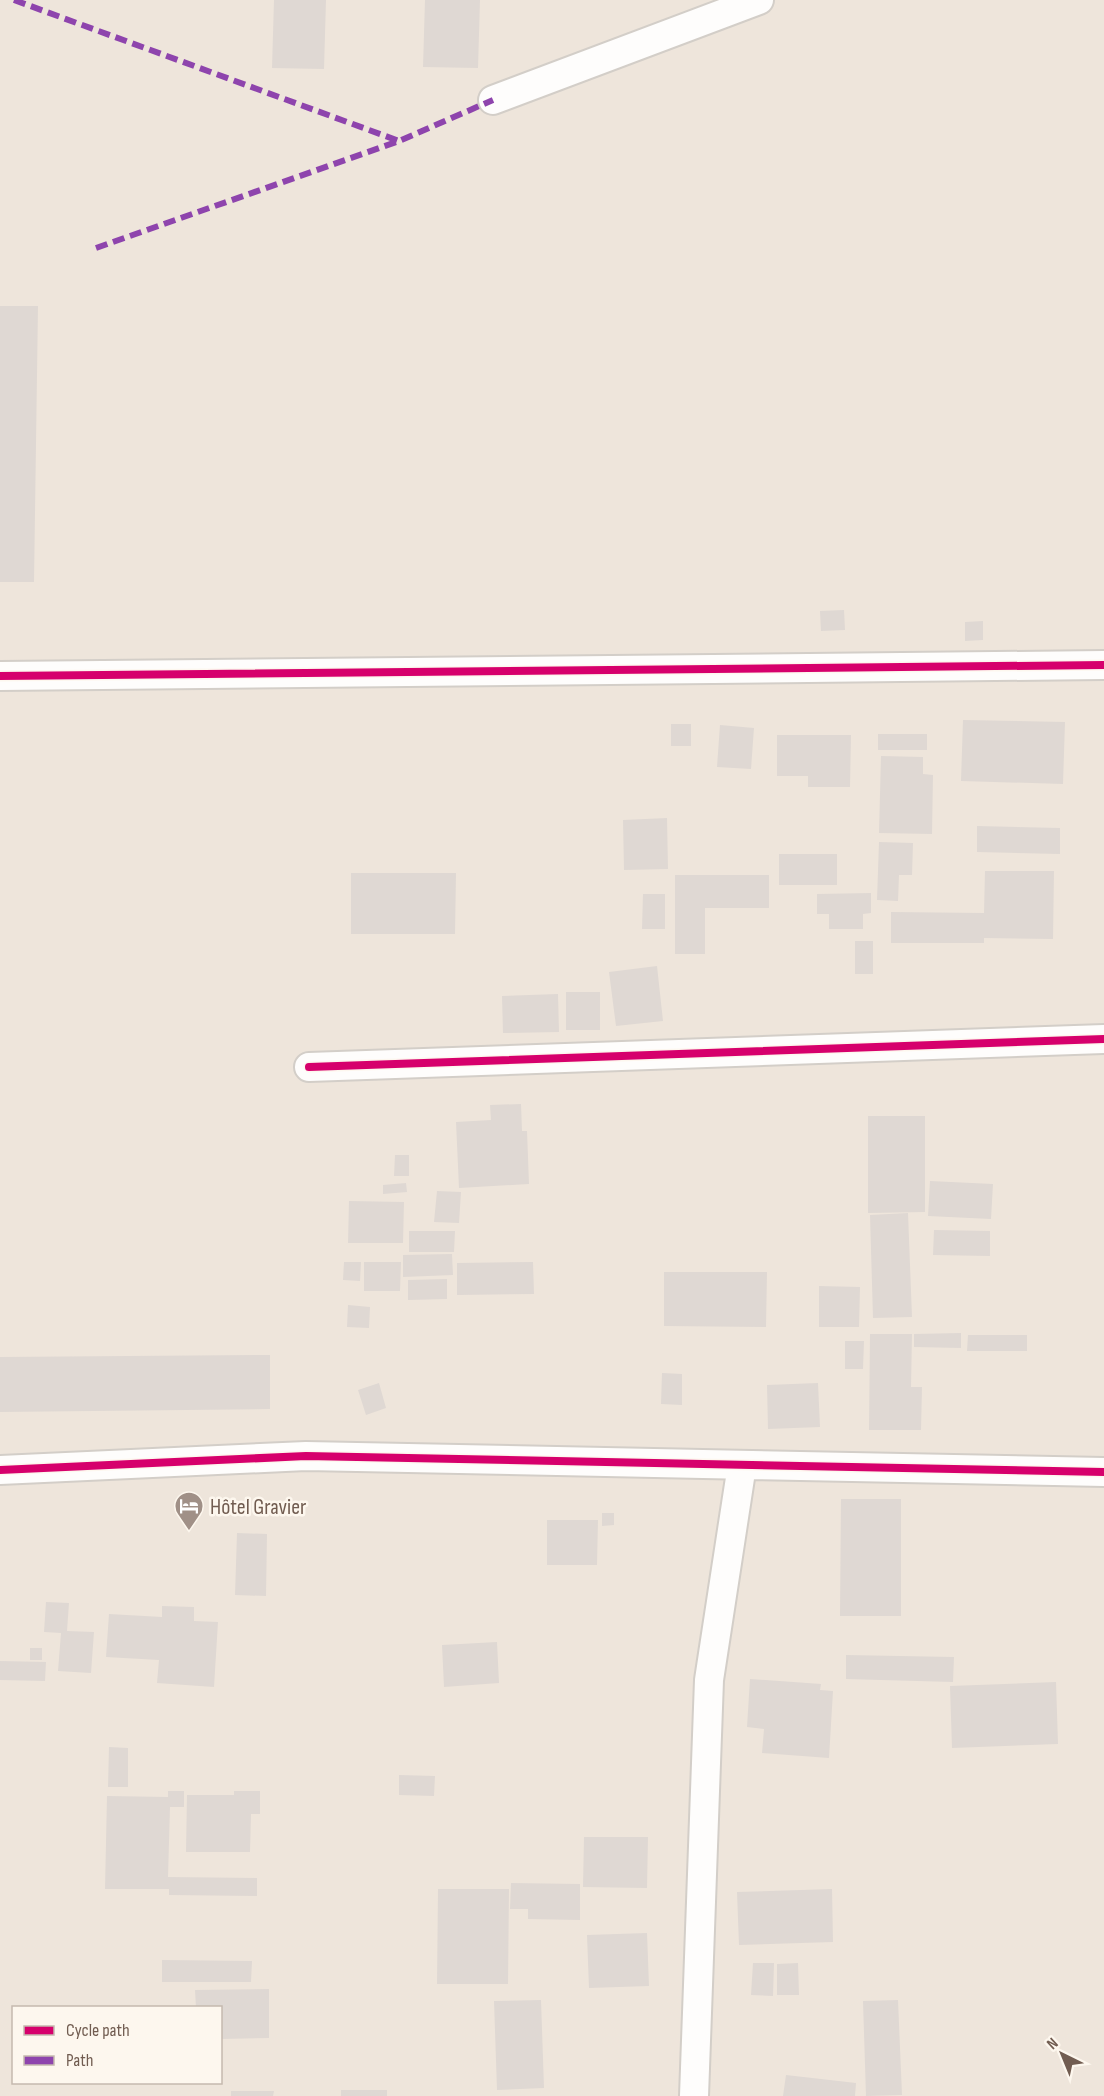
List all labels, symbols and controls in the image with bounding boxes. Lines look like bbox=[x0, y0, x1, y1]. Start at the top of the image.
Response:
hotel icon: Hôtel Gravier bbox=[173, 1490, 205, 1532]
place label: Hôtel Gravier bbox=[210, 1494, 306, 1521]
legend bbox=[12, 2006, 222, 2084]
text: Cycle path bbox=[66, 2020, 130, 2041]
north arrow bbox=[1032, 2024, 1092, 2084]
text: N bbox=[1043, 2034, 1062, 2054]
text: Path bbox=[66, 2050, 94, 2071]

